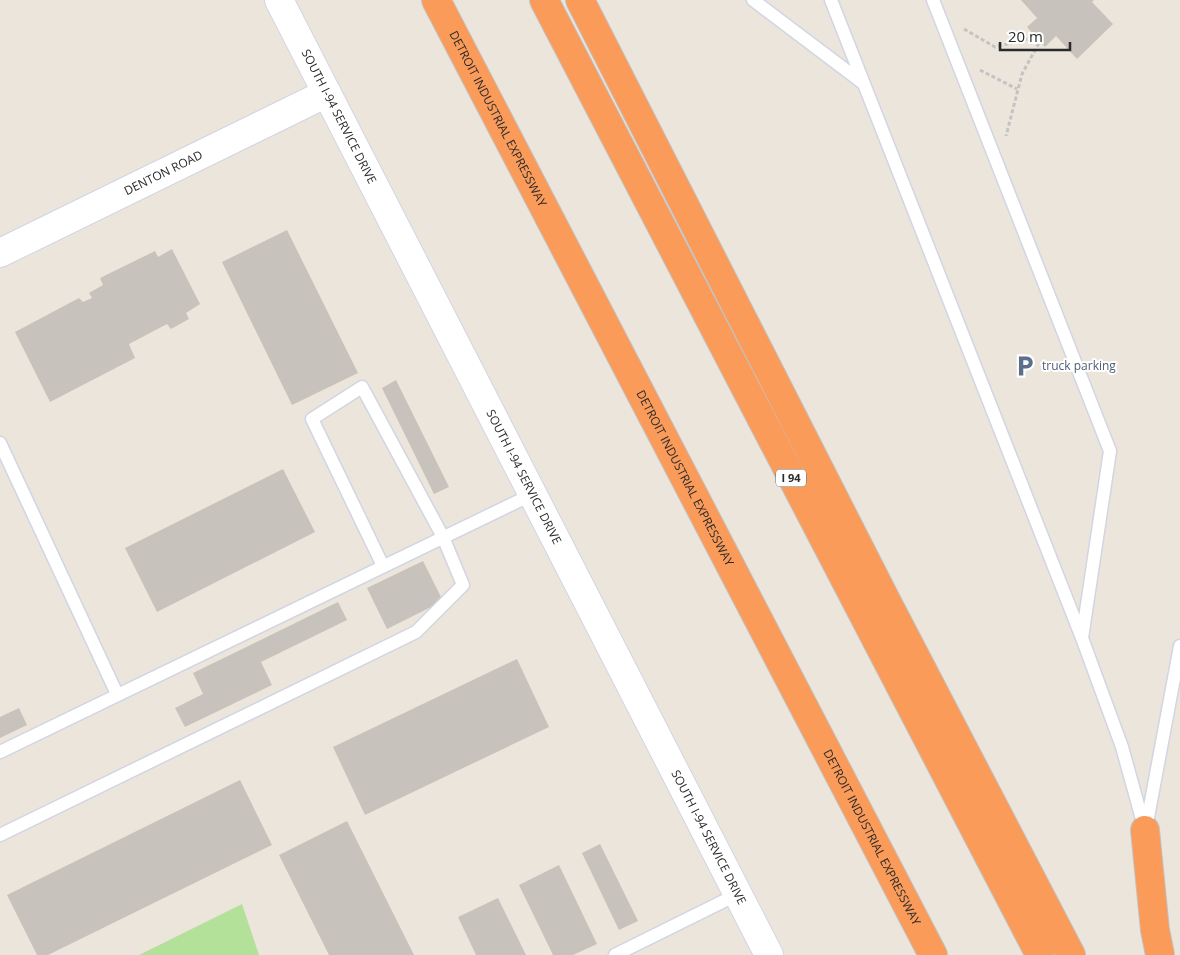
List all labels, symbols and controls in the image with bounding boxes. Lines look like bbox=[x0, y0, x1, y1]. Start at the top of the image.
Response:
scale bar bbox=[1000, 20, 1070, 52]
text: 20 m bbox=[1008, 26, 1043, 46]
street label: DETROIT INDUSTRIAL EXPRESSWAY bbox=[445, 28, 551, 210]
street label: SOUTH I-94 SERVICE DRIVE bbox=[298, 46, 381, 187]
street label: DENTON ROAD bbox=[121, 146, 205, 199]
parking icon: truck parking bbox=[1012, 353, 1038, 379]
place label: truck parking bbox=[1042, 357, 1116, 374]
street label: DETROIT INDUSTRIAL EXPRESSWAY bbox=[632, 387, 738, 569]
street label: SOUTH I-94 SERVICE DRIVE bbox=[483, 406, 566, 547]
road number: I 94 bbox=[776, 469, 806, 486]
street label: DETROIT INDUSTRIAL EXPRESSWAY bbox=[819, 746, 925, 928]
street label: SOUTH I-94 SERVICE DRIVE bbox=[667, 767, 751, 907]

